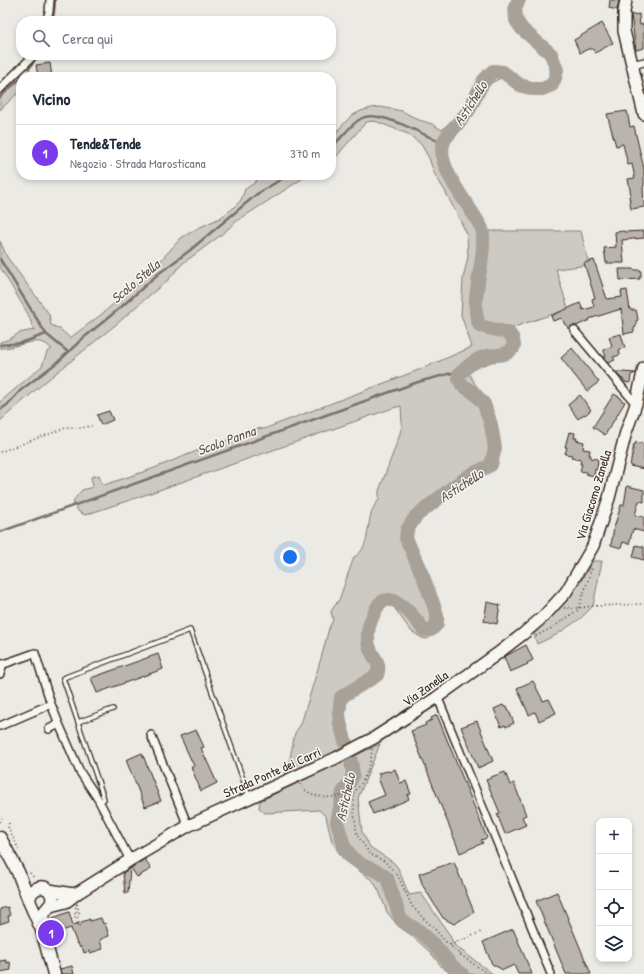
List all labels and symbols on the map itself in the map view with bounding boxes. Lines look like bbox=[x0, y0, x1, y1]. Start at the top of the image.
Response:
water label: Astichello bbox=[449, 76, 492, 129]
water label: Scolo Stella bbox=[107, 254, 165, 307]
water label: Scolo Panna bbox=[194, 420, 259, 459]
street label: Via Giacomo Zanella bbox=[571, 448, 615, 542]
water label: Astichello bbox=[435, 463, 488, 506]
your location bbox=[280, 547, 300, 567]
street label: Via Zanella bbox=[399, 666, 451, 710]
street label: Strada Ponte dei Carri bbox=[220, 742, 324, 802]
water label: Astichello bbox=[331, 770, 360, 823]
pin: 1 bbox=[38, 918, 64, 948]

